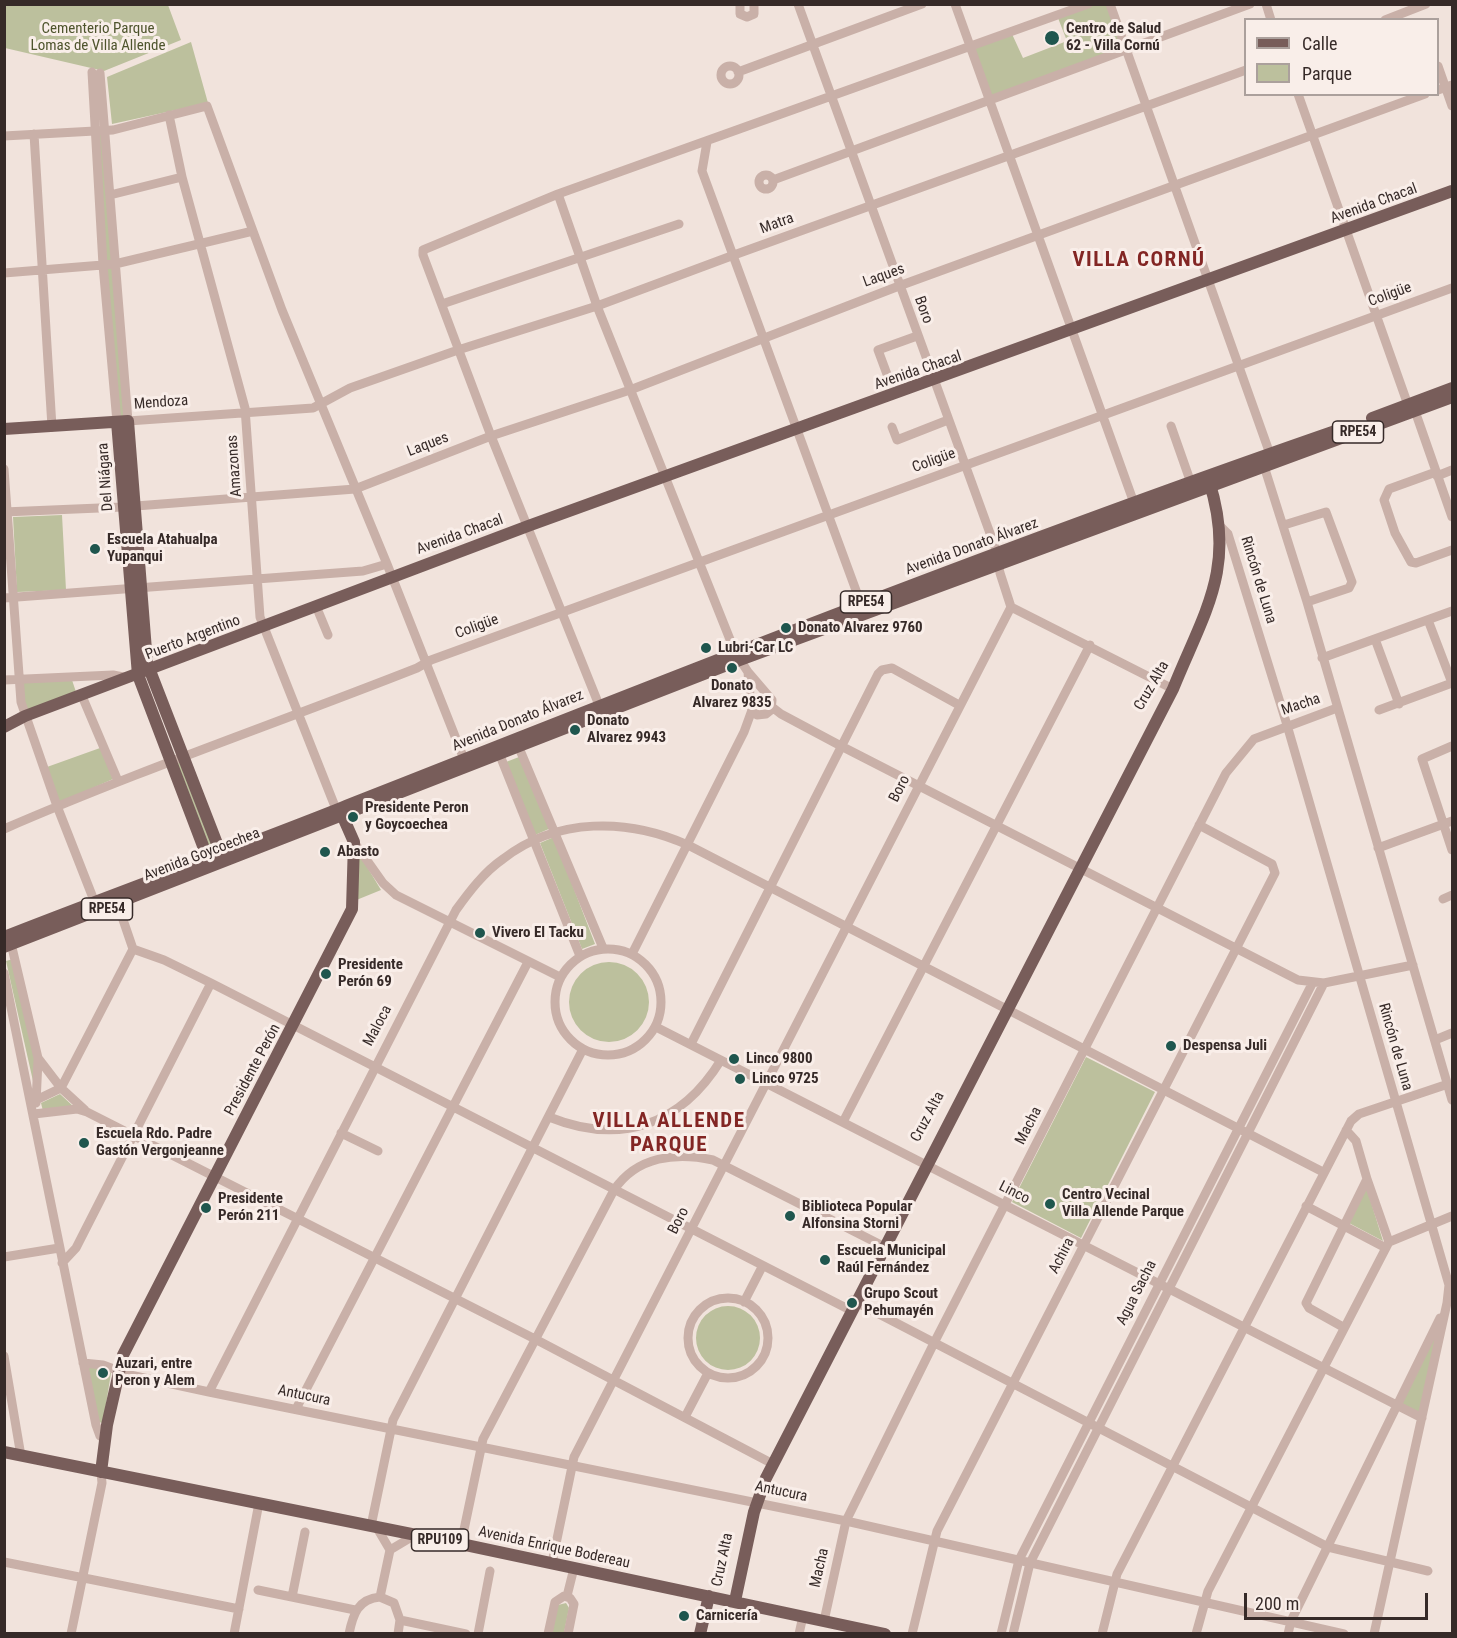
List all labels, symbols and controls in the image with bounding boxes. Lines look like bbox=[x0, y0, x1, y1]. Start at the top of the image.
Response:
legend bbox=[1244, 18, 1439, 96]
park label: Cementerio Parque Lomas de Villa Allende bbox=[30, 20, 166, 55]
place label: Centro de Salud 62 - Villa Cornú bbox=[1066, 20, 1161, 55]
marker: Centro de Salud 62 - Villa Cornú bbox=[1043, 29, 1061, 47]
text: Calle bbox=[1302, 33, 1338, 54]
text: Parque bbox=[1302, 63, 1352, 84]
street label: Avenida Chacal bbox=[1328, 180, 1420, 228]
street label: Matra bbox=[758, 210, 796, 238]
district label: VILLA CORNÚ bbox=[1072, 248, 1206, 274]
street label: Laques bbox=[861, 260, 907, 292]
street label: Coligüe bbox=[1366, 279, 1414, 311]
street label: Boro bbox=[910, 294, 936, 326]
street label: Avenida Chacal bbox=[872, 348, 964, 394]
street label: Mendoza bbox=[133, 392, 189, 414]
road number: RPE54 bbox=[1332, 421, 1384, 443]
street label: Laques bbox=[405, 429, 451, 461]
street label: Amazonas bbox=[224, 434, 246, 498]
street label: Del Niágara bbox=[95, 442, 117, 512]
street label: Coligüe bbox=[910, 445, 958, 477]
street label: Avenida Chacal bbox=[414, 511, 506, 559]
street label: Avenida Donato Álvarez bbox=[903, 515, 1041, 579]
place label: Escuela Atahualpa Yupanqui bbox=[107, 531, 218, 566]
street label: Rincón de Luna bbox=[1236, 534, 1280, 626]
marker: Escuela Atahualpa Yupanqui bbox=[88, 542, 102, 556]
road number: RPE54 bbox=[840, 591, 892, 613]
street label: Coligüe bbox=[453, 611, 501, 643]
street label: Puerto Argentino bbox=[143, 612, 243, 664]
place label: Donato Alvarez 9760 bbox=[798, 619, 923, 637]
marker: Donato Alvarez 9760 bbox=[779, 621, 793, 635]
place label: Lubri-Car LC bbox=[718, 639, 793, 657]
marker: Lubri-Car LC bbox=[699, 641, 713, 655]
street label: Cruz Alta bbox=[1131, 658, 1173, 714]
marker: Donato Alvarez 9835 bbox=[725, 661, 739, 675]
place label: Donato Alvarez 9835 bbox=[693, 677, 771, 712]
street label: Avenida Donato Álvarez bbox=[450, 686, 586, 756]
street label: Macha bbox=[1279, 690, 1323, 720]
place label: Donato Alvarez 9943 bbox=[587, 712, 666, 747]
marker: Donato Alvarez 9943 bbox=[568, 723, 582, 737]
street label: Boro bbox=[886, 773, 914, 805]
place label: Presidente Peron y Goycoechea bbox=[365, 799, 469, 834]
marker: Presidente Peron y Goycoechea bbox=[346, 810, 360, 824]
street label: Avenida Goycoechea bbox=[141, 825, 263, 885]
place label: Abasto bbox=[337, 843, 379, 861]
marker: Abasto bbox=[318, 845, 332, 859]
road number: RPE54 bbox=[82, 898, 132, 920]
place label: Vivero El Tacku bbox=[492, 924, 584, 942]
marker: Vivero El Tacku bbox=[473, 926, 487, 940]
place label: Presidente Perón 69 bbox=[338, 956, 403, 991]
marker: Presidente Perón 69 bbox=[319, 967, 333, 981]
street label: Rincón de Luna bbox=[1374, 1001, 1416, 1093]
street label: Maloca bbox=[360, 1003, 396, 1049]
street label: Presidente Perón bbox=[221, 1021, 285, 1119]
place label: Despensa Juli bbox=[1183, 1037, 1267, 1055]
marker: Despensa Juli bbox=[1164, 1039, 1178, 1053]
place label: Linco 9800 bbox=[746, 1050, 812, 1068]
marker: Linco 9800 bbox=[727, 1052, 741, 1066]
place label: Linco 9725 bbox=[752, 1070, 818, 1088]
marker: Linco 9725 bbox=[733, 1072, 747, 1086]
street label: Cruz Alta bbox=[907, 1089, 949, 1145]
street label: Macha bbox=[1012, 1104, 1046, 1148]
district label: VILLA ALLENDE PARQUE bbox=[593, 1109, 745, 1159]
place label: Escuela Rdo. Padre Gastón Vergonjeanne bbox=[96, 1125, 224, 1160]
marker: Escuela Rdo. Padre Gastón Vergonjeanne bbox=[77, 1136, 91, 1150]
street label: Linco bbox=[996, 1178, 1032, 1208]
place label: Centro Vecinal Villa Allende Parque bbox=[1062, 1186, 1184, 1221]
place label: Presidente Perón 211 bbox=[218, 1190, 283, 1225]
marker: Centro Vecinal Villa Allende Parque bbox=[1043, 1197, 1057, 1211]
place label: Biblioteca Popular Alfonsina Storni bbox=[802, 1198, 912, 1233]
marker: Presidente Perón 211 bbox=[199, 1201, 213, 1215]
street label: Boro bbox=[665, 1205, 693, 1237]
marker: Biblioteca Popular Alfonsina Storni bbox=[783, 1209, 797, 1223]
street label: Achira bbox=[1045, 1235, 1079, 1277]
place label: Escuela Municipal Raúl Fernández bbox=[837, 1242, 946, 1277]
marker: Escuela Municipal Raúl Fernández bbox=[818, 1253, 832, 1267]
street label: Agua Sacha bbox=[1113, 1258, 1161, 1328]
place label: Grupo Scout Pehumayén bbox=[864, 1285, 938, 1320]
marker: Grupo Scout Pehumayén bbox=[845, 1296, 859, 1310]
place label: Auzari, entre Peron y Alem bbox=[115, 1355, 195, 1390]
marker: Auzari, entre Peron y Alem bbox=[96, 1366, 110, 1380]
street label: Antucura bbox=[276, 1382, 332, 1410]
street label: Antucura bbox=[753, 1478, 809, 1506]
street label: Avenida Enrique Bodereau bbox=[477, 1523, 631, 1573]
road number: RPU109 bbox=[412, 1529, 468, 1551]
street label: Cruz Alta bbox=[709, 1532, 737, 1588]
street label: Macha bbox=[807, 1547, 833, 1589]
scale bar bbox=[1247, 1581, 1432, 1619]
text: 200 m bbox=[1255, 1593, 1299, 1614]
place label: Carnicería bbox=[696, 1607, 758, 1625]
marker: Carnicería bbox=[677, 1609, 691, 1623]

